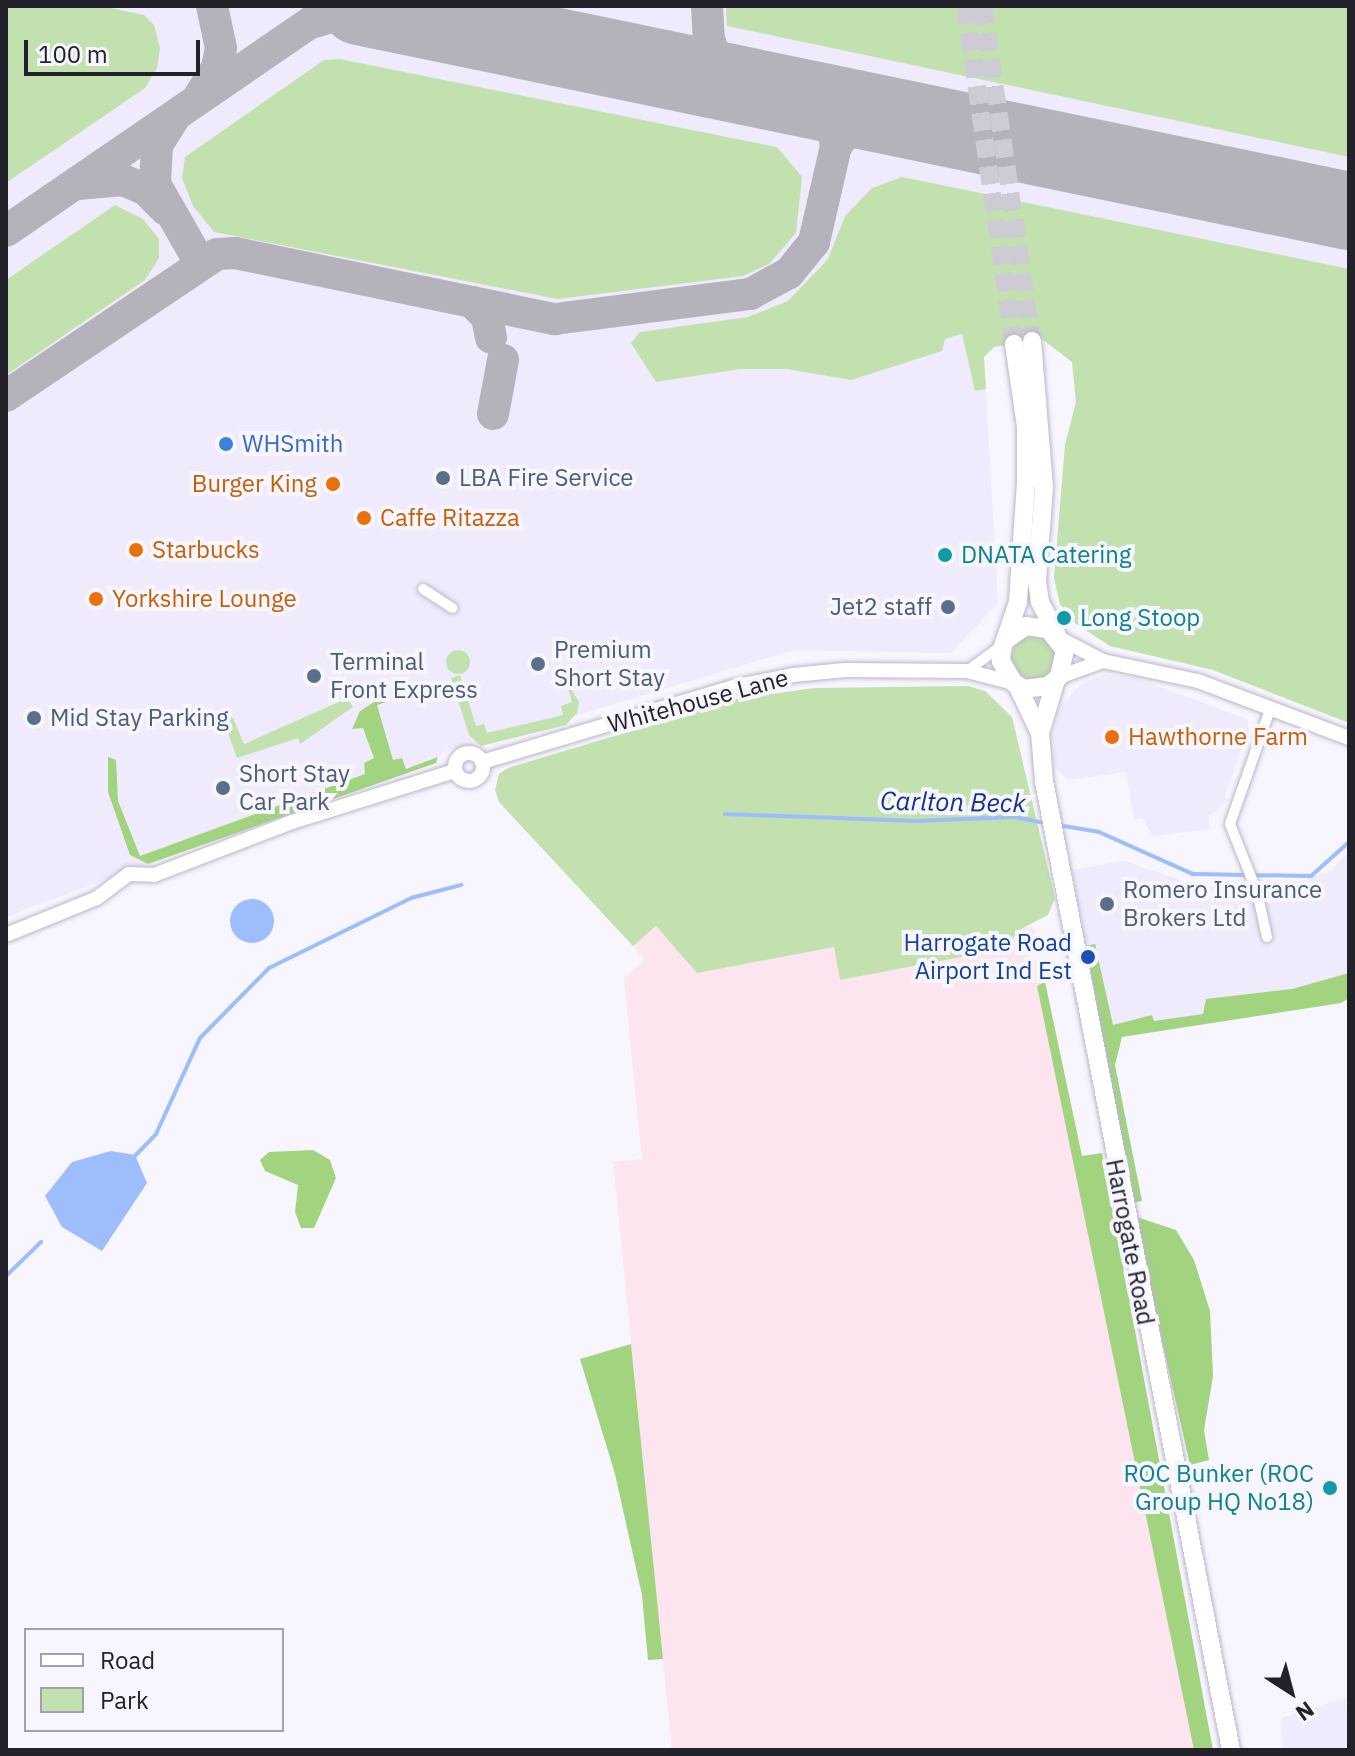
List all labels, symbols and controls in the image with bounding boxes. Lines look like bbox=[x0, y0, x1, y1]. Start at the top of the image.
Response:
scale bar bbox=[28, 24, 204, 74]
text: 100 m bbox=[38, 38, 108, 70]
place label: WHSmith bbox=[242, 430, 343, 458]
marker: WHSmith bbox=[217, 435, 235, 453]
place label: LBA Fire Service bbox=[459, 464, 634, 492]
marker: LBA Fire Service bbox=[434, 469, 452, 487]
place label: Burger King bbox=[192, 470, 317, 498]
marker: Burger King bbox=[324, 475, 342, 493]
place label: Caffe Ritazza bbox=[380, 504, 520, 532]
marker: Caffe Ritazza bbox=[355, 509, 373, 527]
place label: Starbucks bbox=[152, 536, 260, 564]
marker: Starbucks bbox=[127, 541, 145, 559]
place label: DNATA Catering bbox=[961, 541, 1131, 569]
marker: DNATA Catering bbox=[936, 546, 954, 564]
place label: Yorkshire Lounge bbox=[112, 585, 297, 613]
marker: Yorkshire Lounge bbox=[87, 590, 105, 608]
place label: Jet2 staff bbox=[830, 593, 932, 621]
marker: Jet2 staff bbox=[939, 598, 957, 616]
place label: Long Stoop bbox=[1080, 604, 1200, 632]
marker: Long Stoop bbox=[1055, 609, 1073, 627]
place label: Premium Short Stay bbox=[554, 636, 665, 692]
place label: Terminal Front Express bbox=[330, 648, 478, 704]
marker: Premium Short Stay bbox=[529, 655, 547, 673]
street label: Whitehouse Lane bbox=[605, 663, 791, 739]
marker: Terminal Front Express bbox=[305, 667, 323, 685]
place label: Mid Stay Parking bbox=[50, 704, 229, 732]
marker: Mid Stay Parking bbox=[25, 709, 43, 727]
place label: Hawthorne Farm bbox=[1128, 723, 1308, 751]
marker: Hawthorne Farm bbox=[1103, 728, 1121, 746]
place label: Short Stay Car Park bbox=[239, 760, 350, 816]
marker: Short Stay Car Park bbox=[214, 779, 232, 797]
water label: Carlton Beck bbox=[880, 785, 1026, 819]
place label: Romero Insurance Brokers Ltd bbox=[1123, 876, 1322, 932]
marker: Romero Insurance Brokers Ltd bbox=[1098, 895, 1116, 913]
place label: Harrogate Road Airport Ind Est bbox=[904, 929, 1072, 985]
marker: Harrogate Road Airport Ind Est bbox=[1079, 948, 1097, 966]
street label: Harrogate Road bbox=[1100, 1157, 1160, 1327]
place label: ROC Bunker (ROC Group HQ No18) bbox=[1123, 1460, 1314, 1516]
marker: ROC Bunker (ROC Group HQ No18) bbox=[1321, 1479, 1339, 1497]
legend bbox=[24, 1628, 284, 1732]
text: Road bbox=[100, 1644, 155, 1676]
north arrow bbox=[1251, 1652, 1331, 1732]
text: Park bbox=[100, 1684, 149, 1716]
text: N bbox=[1290, 1695, 1320, 1728]

